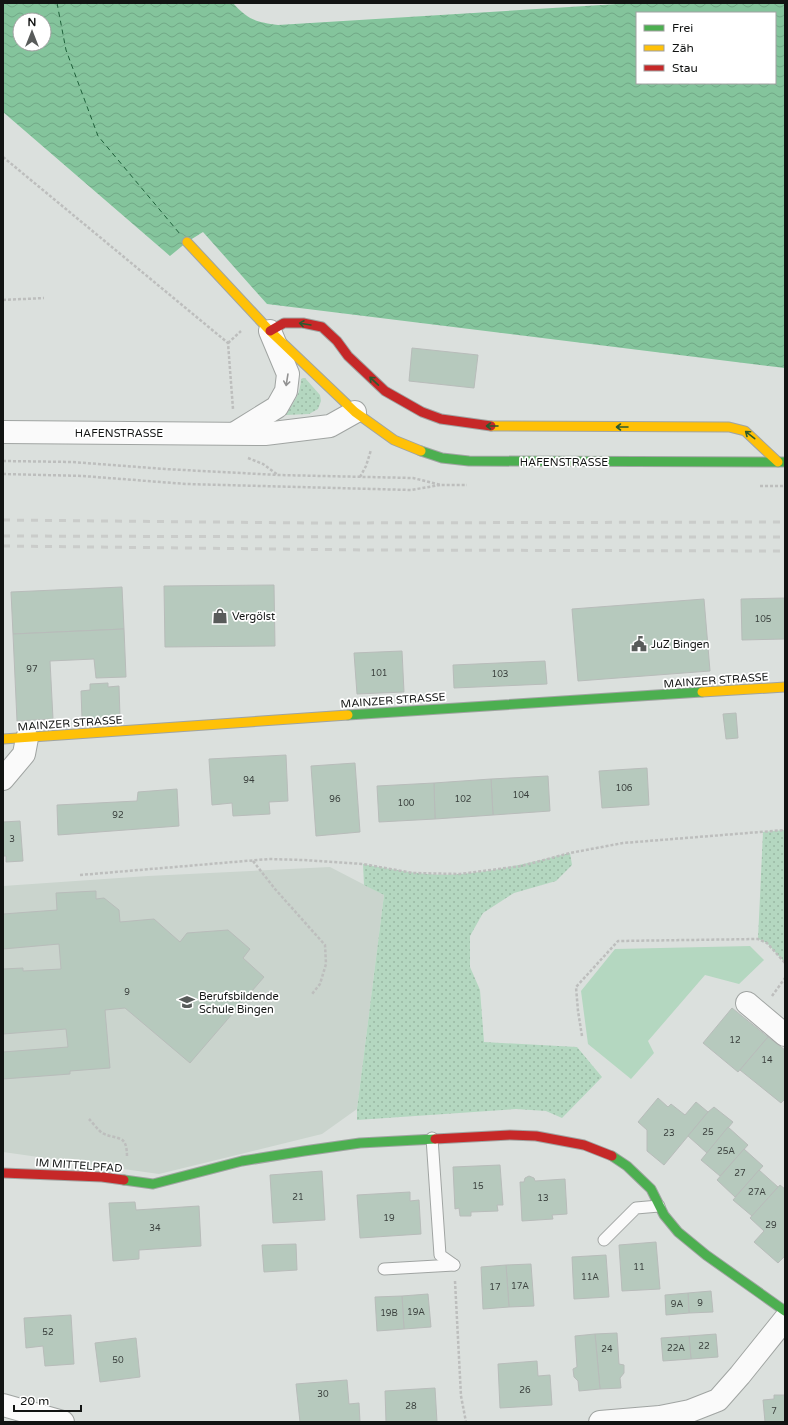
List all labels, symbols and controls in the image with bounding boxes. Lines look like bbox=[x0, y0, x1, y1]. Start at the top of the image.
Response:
north arrow bbox=[12, 12, 52, 52]
legend bbox=[636, 12, 776, 84]
text: N bbox=[28, 16, 36, 29]
text: Frei bbox=[672, 21, 693, 35]
text: Zäh bbox=[672, 41, 694, 55]
text: Stau bbox=[672, 61, 698, 75]
one-way arrow bbox=[299, 320, 312, 328]
one-way arrow bbox=[283, 374, 291, 387]
one-way arrow bbox=[368, 376, 379, 385]
one-way arrow bbox=[486, 422, 499, 430]
one-way arrow bbox=[616, 423, 629, 431]
street label: HAFENSTRASSE bbox=[75, 427, 163, 440]
one-way arrow bbox=[745, 431, 756, 439]
street label: HAFENSTRASSE bbox=[520, 456, 608, 469]
shop icon: Vergölst bbox=[211, 607, 229, 625]
place label: Vergölst bbox=[232, 610, 275, 623]
house number: 105 bbox=[755, 614, 772, 625]
public building icon: JuZ Bingen bbox=[630, 635, 648, 653]
place label: JuZ Bingen bbox=[651, 638, 710, 651]
house number: 97 bbox=[26, 664, 38, 675]
house number: 101 bbox=[371, 668, 387, 679]
house number: 103 bbox=[492, 669, 508, 680]
street label: MAINZER STRASSE bbox=[663, 670, 769, 691]
street label: MAINZER STRASSE bbox=[340, 690, 446, 711]
street label: MAINZER STRASSE bbox=[17, 713, 123, 734]
house number: 94 bbox=[243, 775, 255, 786]
house number: 106 bbox=[616, 783, 633, 794]
house number: 104 bbox=[513, 790, 530, 801]
house number: 96 bbox=[329, 794, 341, 805]
house number: 102 bbox=[455, 794, 471, 805]
house number: 100 bbox=[398, 798, 415, 809]
house number: 92 bbox=[112, 810, 124, 821]
house number: 3 bbox=[9, 834, 15, 845]
house number: 9 bbox=[124, 987, 130, 998]
place label: Berufsbildende Schule Bingen bbox=[199, 990, 279, 1016]
school or university icon: Berufsbildende Schule Bingen bbox=[178, 993, 196, 1011]
house number: 12 bbox=[729, 1035, 741, 1046]
house number: 14 bbox=[761, 1055, 773, 1066]
house number: 25 bbox=[702, 1127, 714, 1138]
house number: 23 bbox=[663, 1128, 675, 1139]
house number: 25A bbox=[717, 1146, 735, 1157]
street label: IM MITTELPFAD bbox=[35, 1156, 123, 1175]
house number: 27 bbox=[734, 1168, 746, 1179]
house number: 15 bbox=[472, 1181, 484, 1192]
house number: 27A bbox=[748, 1187, 766, 1198]
house number: 21 bbox=[292, 1192, 304, 1203]
house number: 13 bbox=[537, 1193, 549, 1204]
house number: 19 bbox=[383, 1213, 395, 1224]
house number: 29 bbox=[765, 1220, 777, 1231]
house number: 34 bbox=[149, 1223, 161, 1234]
house number: 11 bbox=[633, 1262, 645, 1273]
house number: 11A bbox=[581, 1272, 599, 1283]
house number: 17A bbox=[511, 1281, 529, 1292]
house number: 17 bbox=[489, 1282, 501, 1293]
house number: 9 bbox=[697, 1298, 703, 1309]
house number: 9A bbox=[671, 1299, 683, 1310]
house number: 19A bbox=[407, 1307, 425, 1318]
house number: 19B bbox=[380, 1308, 398, 1319]
house number: 52 bbox=[42, 1327, 54, 1338]
house number: 22 bbox=[698, 1341, 710, 1352]
house number: 22A bbox=[667, 1343, 685, 1354]
house number: 24 bbox=[601, 1344, 613, 1355]
house number: 50 bbox=[112, 1355, 124, 1366]
house number: 26 bbox=[519, 1385, 531, 1396]
scale bar bbox=[14, 1387, 81, 1413]
house number: 30 bbox=[317, 1389, 329, 1400]
text: 20 m bbox=[20, 1394, 49, 1408]
house number: 28 bbox=[405, 1401, 417, 1412]
house number: 7 bbox=[771, 1406, 777, 1417]

